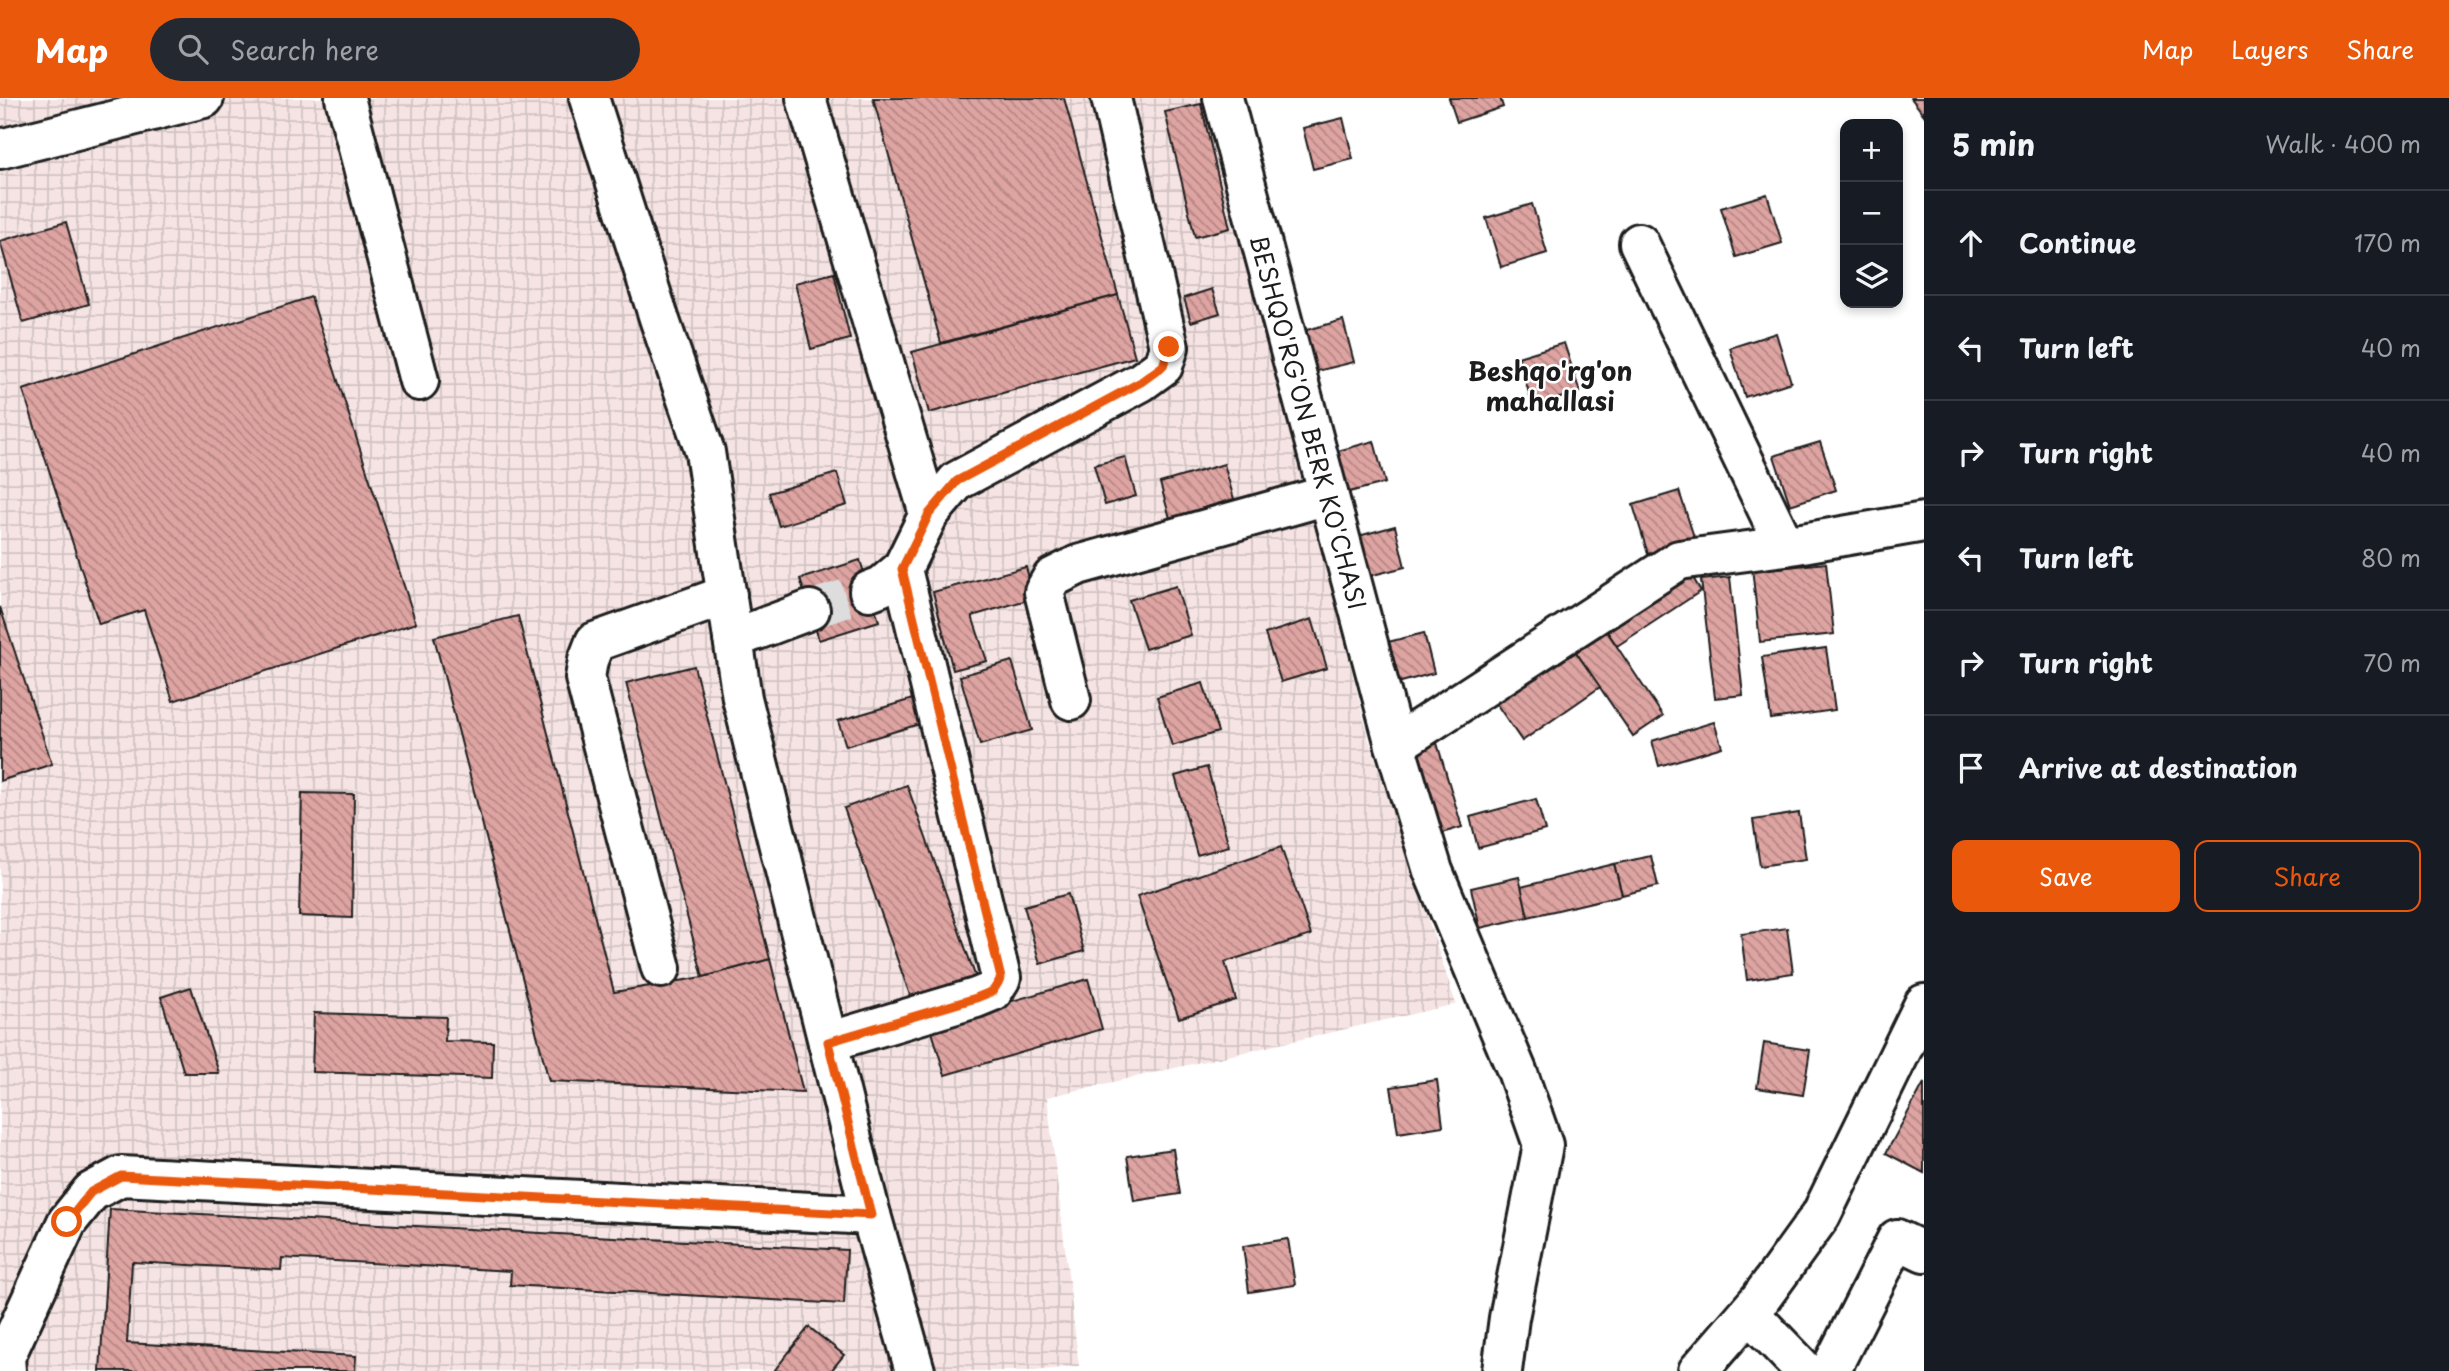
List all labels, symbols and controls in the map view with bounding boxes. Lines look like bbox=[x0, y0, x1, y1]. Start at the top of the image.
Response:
search box bbox=[150, 18, 640, 81]
text: Map bbox=[35, 24, 108, 74]
icon: search bbox=[174, 30, 212, 68]
text: Search here bbox=[230, 30, 379, 69]
text: Map bbox=[2142, 31, 2193, 67]
text: Layers bbox=[2231, 31, 2308, 67]
text: Share bbox=[2346, 31, 2414, 67]
map controls bbox=[1840, 119, 1903, 308]
button: + bbox=[1840, 119, 1903, 182]
text: 5 min bbox=[1952, 121, 2035, 166]
text: Walk · 400 m bbox=[2266, 126, 2421, 161]
button: − bbox=[1840, 182, 1903, 245]
text: Continue bbox=[2019, 223, 2136, 262]
icon: ahead bbox=[1952, 224, 1990, 262]
text: 170 m bbox=[2354, 225, 2421, 260]
street label: BESHQO'RG'ON BERK KO'CHASI bbox=[1242, 230, 1376, 614]
button: layers bbox=[1840, 245, 1903, 308]
text: Turn left bbox=[2019, 328, 2134, 367]
icon: left bbox=[1952, 329, 1990, 367]
text: 40 m bbox=[2361, 330, 2421, 365]
route end bbox=[1153, 331, 1184, 362]
district label: Beshqo'rg'on mahallasi bbox=[1468, 351, 1632, 420]
text: Turn right bbox=[2019, 433, 2153, 472]
icon: right bbox=[1952, 434, 1990, 472]
text: 40 m bbox=[2361, 435, 2421, 470]
text: Turn left bbox=[2019, 538, 2134, 577]
icon: left bbox=[1952, 539, 1990, 577]
text: 80 m bbox=[2361, 540, 2421, 575]
text: Turn right bbox=[2019, 643, 2153, 682]
icon: right bbox=[1952, 644, 1990, 682]
text: 70 m bbox=[2363, 645, 2421, 680]
text: Arrive at destination bbox=[2019, 748, 2298, 787]
icon: arrive bbox=[1952, 749, 1990, 787]
button: Save bbox=[1952, 840, 2180, 912]
button: Share bbox=[2194, 840, 2421, 912]
route start bbox=[51, 1206, 82, 1237]

